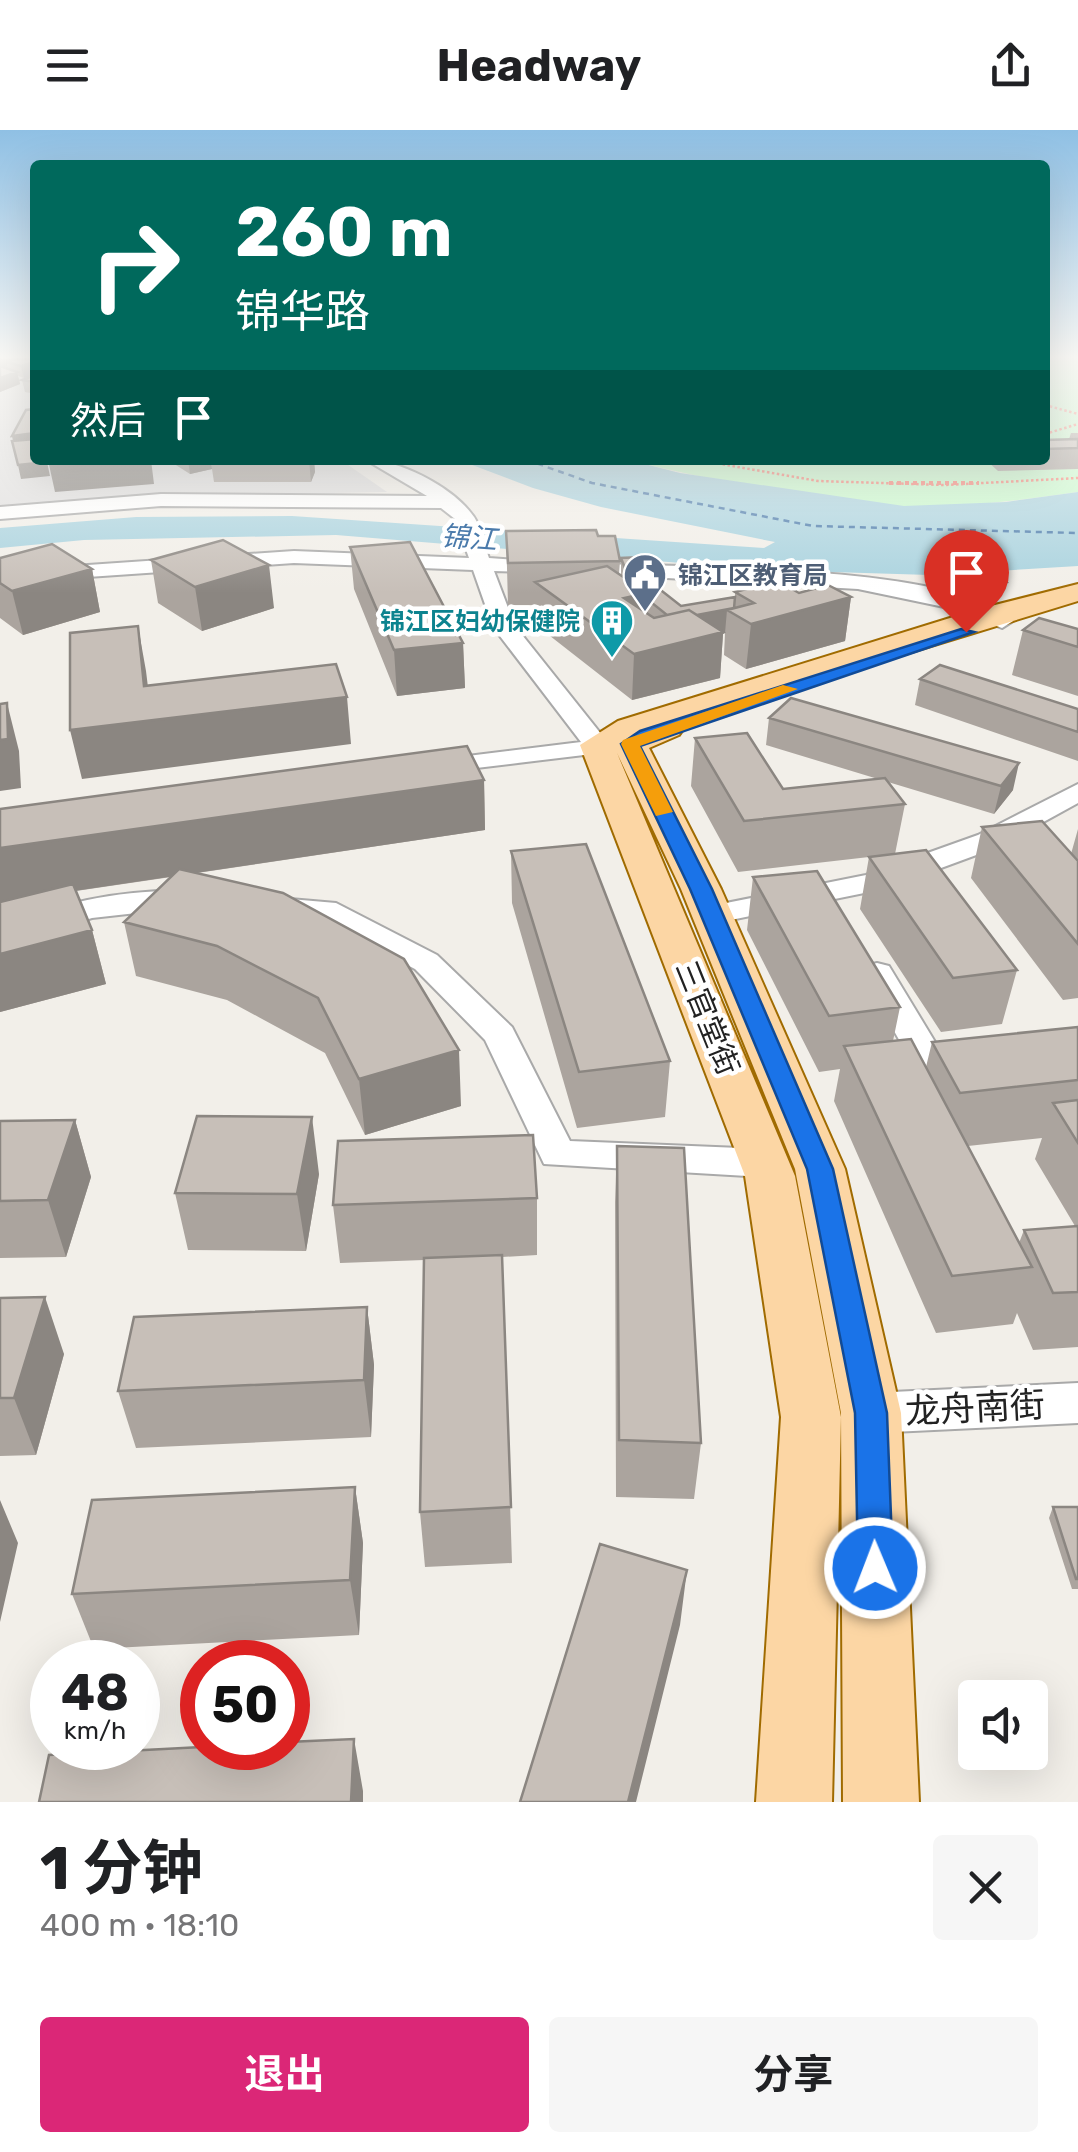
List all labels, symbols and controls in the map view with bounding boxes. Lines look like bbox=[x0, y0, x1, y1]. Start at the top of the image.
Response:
icon: menu bbox=[40, 38, 95, 93]
icon: share bbox=[983, 38, 1038, 93]
text: Headway bbox=[437, 39, 641, 92]
text: 260 m bbox=[235, 191, 453, 274]
icon: right bbox=[70, 200, 200, 330]
text: 锦华路 bbox=[235, 285, 370, 338]
icon: arrive bbox=[166, 390, 221, 445]
text: 然后 bbox=[70, 398, 146, 444]
water label: 锦江 bbox=[440, 520, 501, 557]
pin bbox=[924, 530, 1009, 633]
icon: arrive bbox=[939, 545, 994, 600]
public building icon: 锦江区教育局 bbox=[622, 552, 668, 613]
place label: 锦江区教育局 bbox=[678, 561, 828, 590]
building icon: 锦江区妇幼保健院 bbox=[589, 598, 635, 659]
place label: 锦江区妇幼保健院 bbox=[380, 607, 580, 636]
street label: 三官堂街 bbox=[668, 956, 746, 1080]
street label: 龙舟南街 bbox=[904, 1383, 1046, 1433]
position arrow bbox=[823, 1516, 927, 1620]
speed limit sign: 50 bbox=[180, 1640, 310, 1770]
text: 48 bbox=[61, 1663, 129, 1723]
map controls bbox=[958, 1680, 1048, 1770]
button: sound bbox=[958, 1680, 1048, 1770]
text: km/h bbox=[64, 1716, 126, 1745]
text: 1 分钟 bbox=[40, 1833, 203, 1904]
button: close bbox=[933, 1835, 1038, 1940]
text: 400 m · 18:10 bbox=[40, 1906, 239, 1944]
button: 退出 bbox=[40, 2017, 529, 2132]
button: 分享 bbox=[549, 2017, 1038, 2132]

